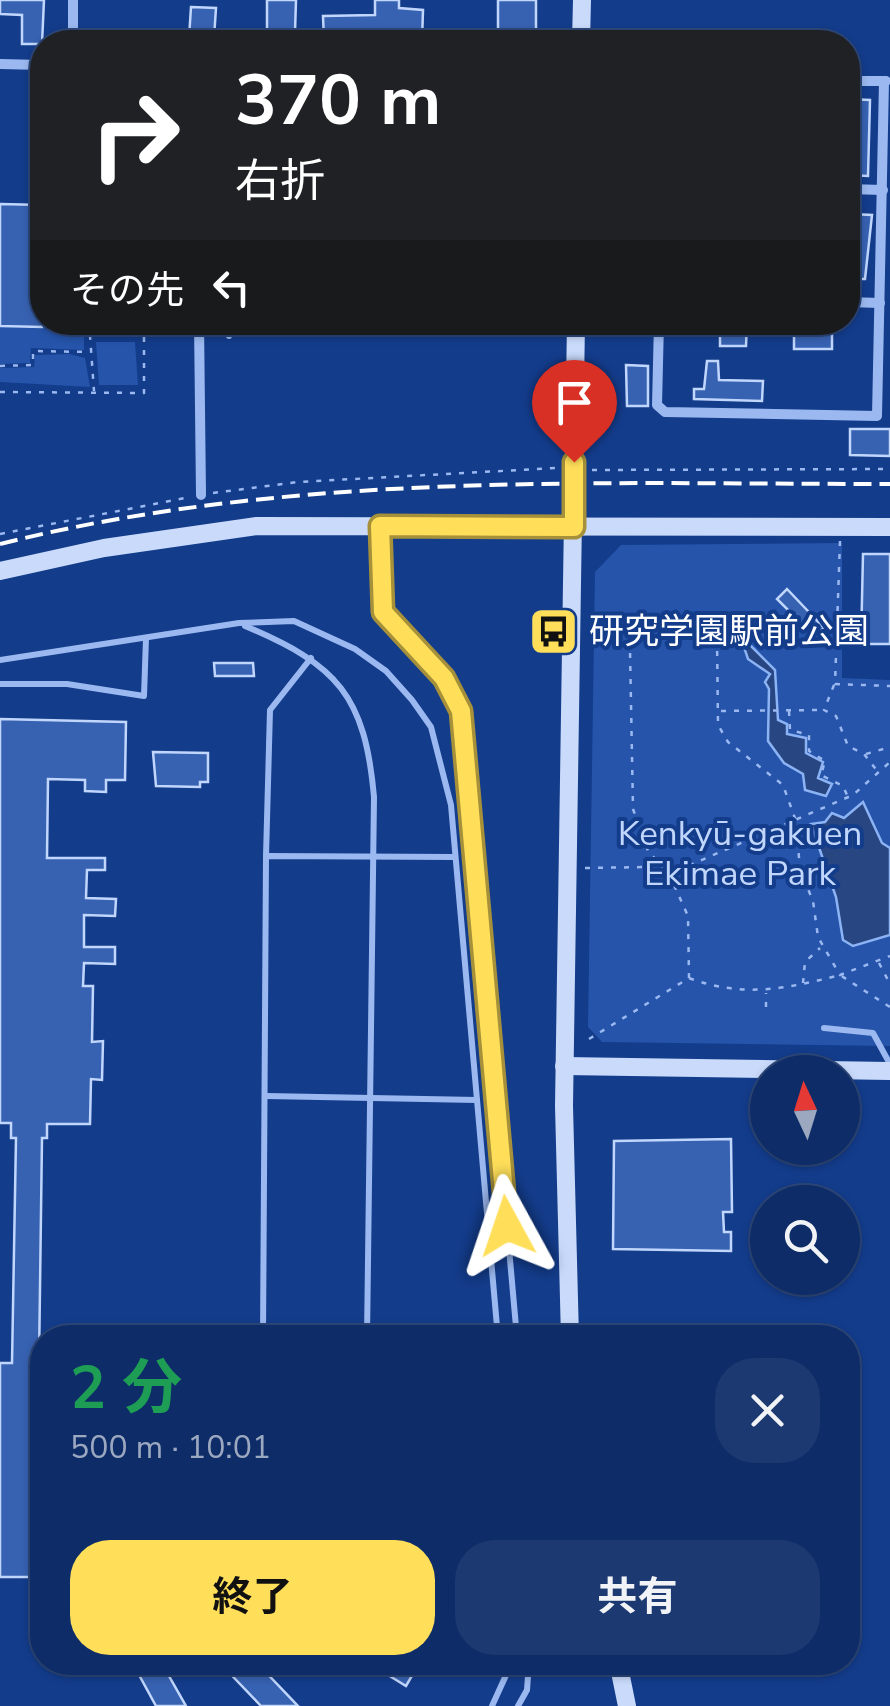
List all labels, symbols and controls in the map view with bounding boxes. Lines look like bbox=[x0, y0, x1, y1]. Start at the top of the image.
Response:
text: 370 m bbox=[235, 53, 441, 149]
icon: right bbox=[70, 70, 200, 200]
text: 右折 bbox=[235, 151, 325, 212]
icon: left bbox=[204, 260, 259, 315]
text: その先 bbox=[70, 265, 184, 316]
pin bbox=[532, 360, 617, 463]
icon: arrive bbox=[547, 375, 602, 430]
bus stop icon: 研究学園駅前公園 bbox=[528, 605, 580, 657]
place label: 研究学園駅前公園 bbox=[589, 608, 869, 655]
park label: Kenkyū-gakuen Ekimae Park bbox=[618, 810, 862, 897]
north arrow bbox=[750, 1055, 860, 1165]
map controls bbox=[750, 1055, 860, 1295]
position arrow bbox=[455, 1174, 559, 1278]
button: search bbox=[750, 1185, 860, 1295]
text: 2 分 bbox=[70, 1347, 182, 1429]
button: close bbox=[715, 1358, 820, 1463]
text: 500 m · 10:01 bbox=[70, 1426, 271, 1469]
button: 終了 bbox=[70, 1540, 435, 1655]
button: 共有 bbox=[455, 1540, 820, 1655]

